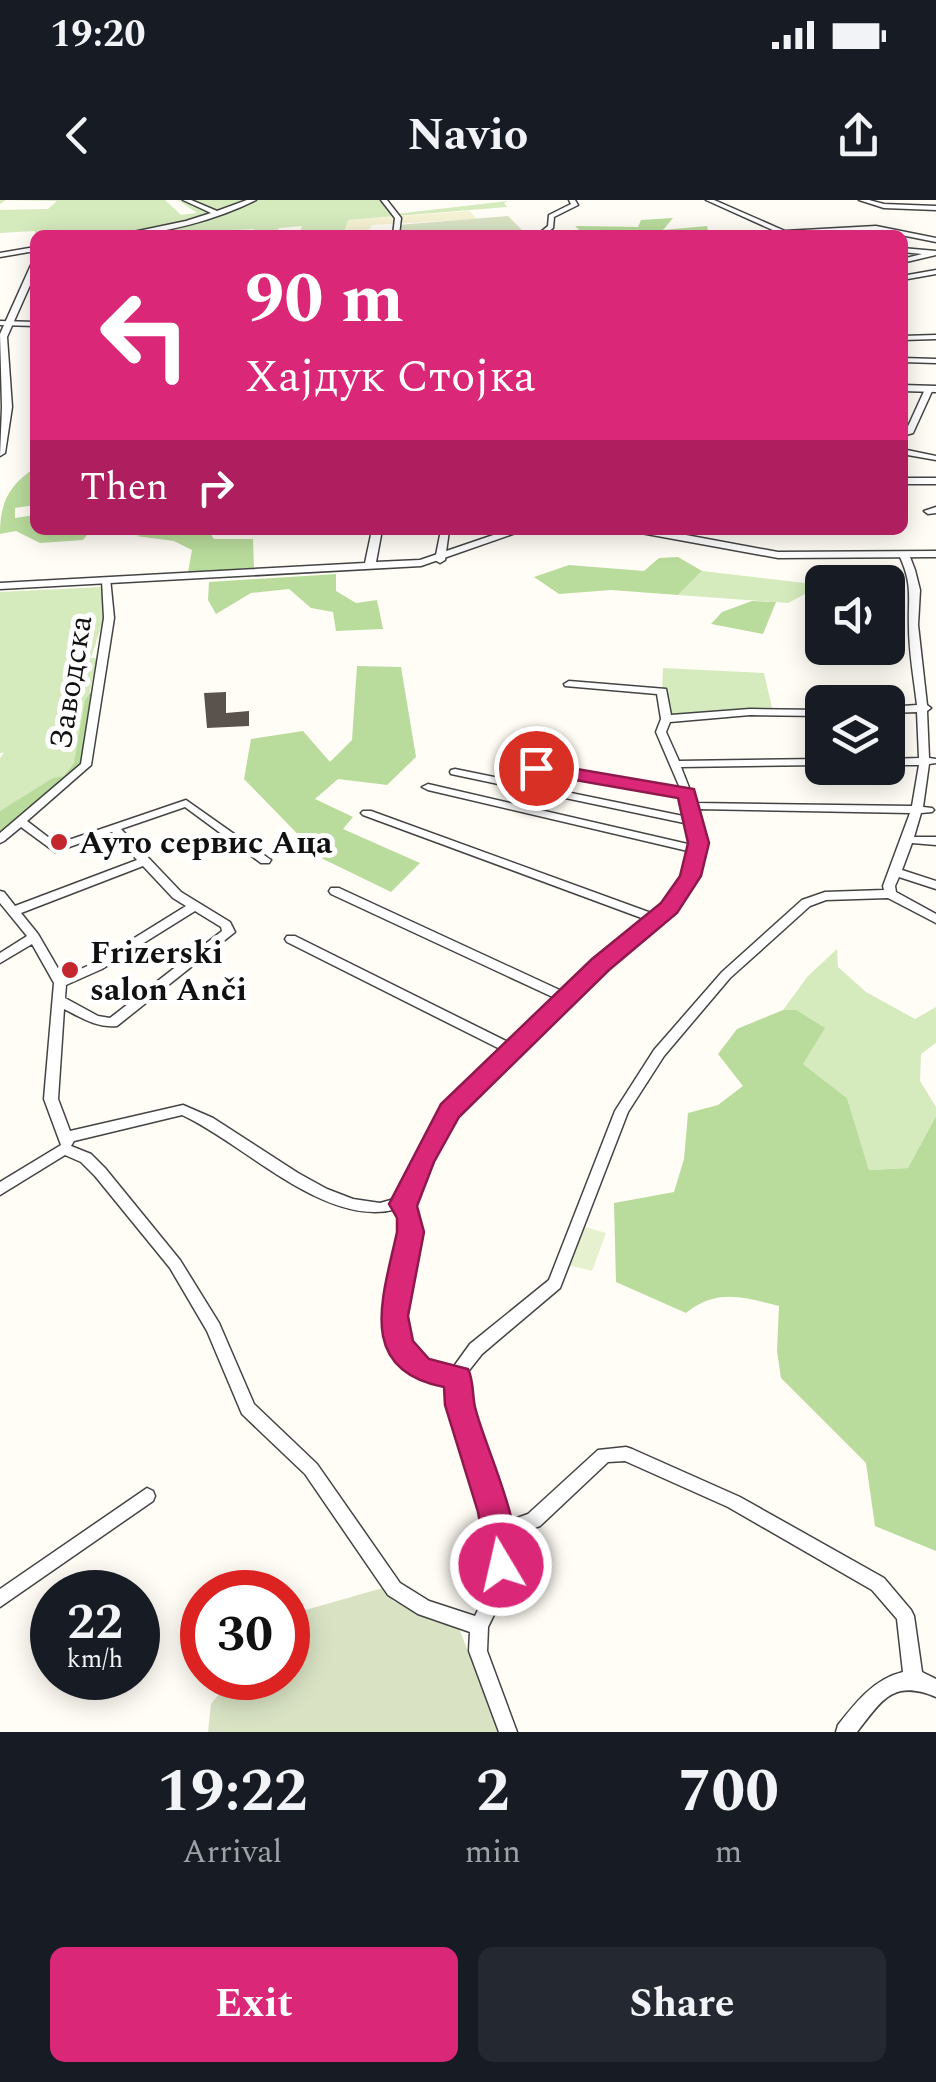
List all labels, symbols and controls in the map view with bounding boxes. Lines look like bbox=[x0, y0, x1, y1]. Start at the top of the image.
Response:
text: 19:20 bbox=[50, 6, 145, 64]
text: Navio bbox=[407, 101, 529, 170]
icon: back bbox=[50, 108, 105, 163]
icon: share bbox=[831, 108, 886, 163]
text: 90 m bbox=[245, 247, 404, 353]
icon: left bbox=[80, 270, 210, 400]
text: Хајдук Стојка bbox=[245, 343, 536, 412]
text: Then bbox=[80, 459, 168, 517]
icon: right bbox=[188, 460, 243, 515]
map controls bbox=[805, 565, 905, 785]
button: sound bbox=[805, 565, 905, 665]
street label: Заводска bbox=[37, 611, 106, 753]
button: layers bbox=[805, 685, 905, 785]
pin bbox=[494, 726, 579, 811]
icon: arrive bbox=[509, 741, 564, 796]
place label: Ауто сервис Аца bbox=[79, 819, 333, 868]
marker: Ауто сервис Аца bbox=[48, 831, 70, 853]
place label: Frizerski salon Anči bbox=[90, 929, 247, 1015]
marker: Frizerski salon Anči bbox=[59, 959, 81, 981]
position arrow bbox=[449, 1513, 553, 1617]
speed limit sign: 30 bbox=[180, 1570, 310, 1700]
text: 22 bbox=[67, 1585, 123, 1661]
text: km/h bbox=[67, 1641, 123, 1679]
text: 19:22 bbox=[157, 1746, 308, 1838]
text: 2 bbox=[476, 1746, 510, 1838]
text: 700 bbox=[678, 1746, 779, 1838]
text: Arrival bbox=[183, 1828, 282, 1877]
text: min bbox=[465, 1828, 521, 1877]
text: m bbox=[715, 1828, 742, 1877]
button: Exit bbox=[50, 1947, 458, 2062]
button: Share bbox=[478, 1947, 886, 2062]

